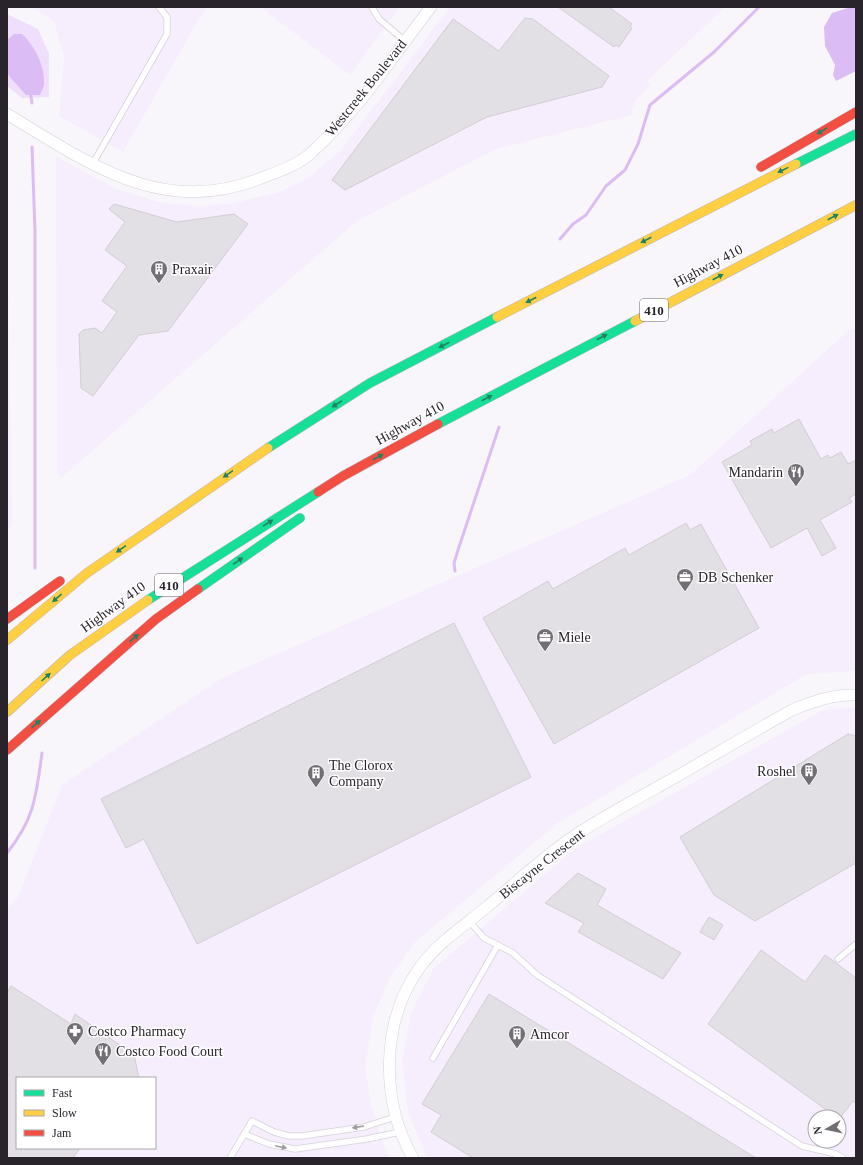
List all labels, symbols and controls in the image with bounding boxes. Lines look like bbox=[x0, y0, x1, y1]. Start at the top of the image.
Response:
street label: Westcreek Boulevard bbox=[322, 37, 410, 139]
one-way arrow bbox=[816, 128, 828, 135]
one-way arrow bbox=[778, 167, 789, 173]
one-way arrow bbox=[827, 214, 839, 220]
one-way arrow bbox=[640, 237, 652, 243]
street label: Highway 410 bbox=[671, 242, 745, 290]
building icon: Praxair bbox=[149, 259, 169, 284]
place label: Praxair bbox=[172, 262, 213, 277]
one-way arrow bbox=[712, 274, 723, 280]
one-way arrow bbox=[525, 297, 537, 303]
road number: 410 bbox=[640, 299, 668, 321]
one-way arrow bbox=[597, 334, 608, 341]
one-way arrow bbox=[439, 342, 450, 348]
one-way arrow bbox=[481, 395, 493, 401]
street label: Highway 410 bbox=[373, 398, 447, 448]
one-way arrow bbox=[331, 400, 343, 407]
one-way arrow bbox=[372, 453, 383, 460]
restaurant icon: Mandarin bbox=[786, 462, 806, 487]
place label: Mandarin bbox=[729, 465, 783, 480]
one-way arrow bbox=[222, 470, 233, 478]
one-way arrow bbox=[263, 519, 273, 527]
one-way arrow bbox=[116, 545, 127, 553]
one-way arrow bbox=[233, 557, 244, 565]
office icon: DB Schenker bbox=[675, 567, 695, 592]
place label: DB Schenker bbox=[698, 570, 773, 585]
road number: 410 bbox=[155, 574, 183, 596]
street label: Highway 410 bbox=[78, 579, 148, 635]
one-way arrow bbox=[52, 593, 62, 602]
office icon: Miele bbox=[535, 627, 555, 652]
place label: Miele bbox=[558, 630, 591, 645]
one-way arrow bbox=[129, 634, 139, 643]
one-way arrow bbox=[41, 672, 52, 681]
one-way arrow bbox=[32, 720, 41, 729]
place label: The Clorox Company bbox=[329, 758, 393, 789]
building icon: Roshel bbox=[799, 761, 819, 786]
building icon: The Clorox Company bbox=[306, 763, 326, 788]
place label: Roshel bbox=[757, 764, 796, 779]
street label: Biscayne Crescent bbox=[496, 826, 588, 902]
pharmacy icon: Costco Pharmacy bbox=[65, 1021, 85, 1046]
place label: Costco Pharmacy bbox=[88, 1024, 186, 1039]
building icon: Amcor bbox=[507, 1024, 527, 1049]
place label: Amcor bbox=[530, 1027, 569, 1042]
restaurant icon: Costco Food Court bbox=[93, 1041, 113, 1066]
place label: Costco Food Court bbox=[116, 1044, 223, 1059]
legend bbox=[16, 1077, 156, 1149]
text: Fast bbox=[52, 1086, 73, 1100]
text: Slow bbox=[52, 1106, 77, 1120]
north arrow bbox=[807, 1109, 847, 1149]
one-way arrow bbox=[352, 1125, 364, 1131]
text: Jam bbox=[52, 1126, 72, 1140]
text: N bbox=[811, 1126, 824, 1135]
one-way arrow bbox=[274, 1145, 287, 1151]

